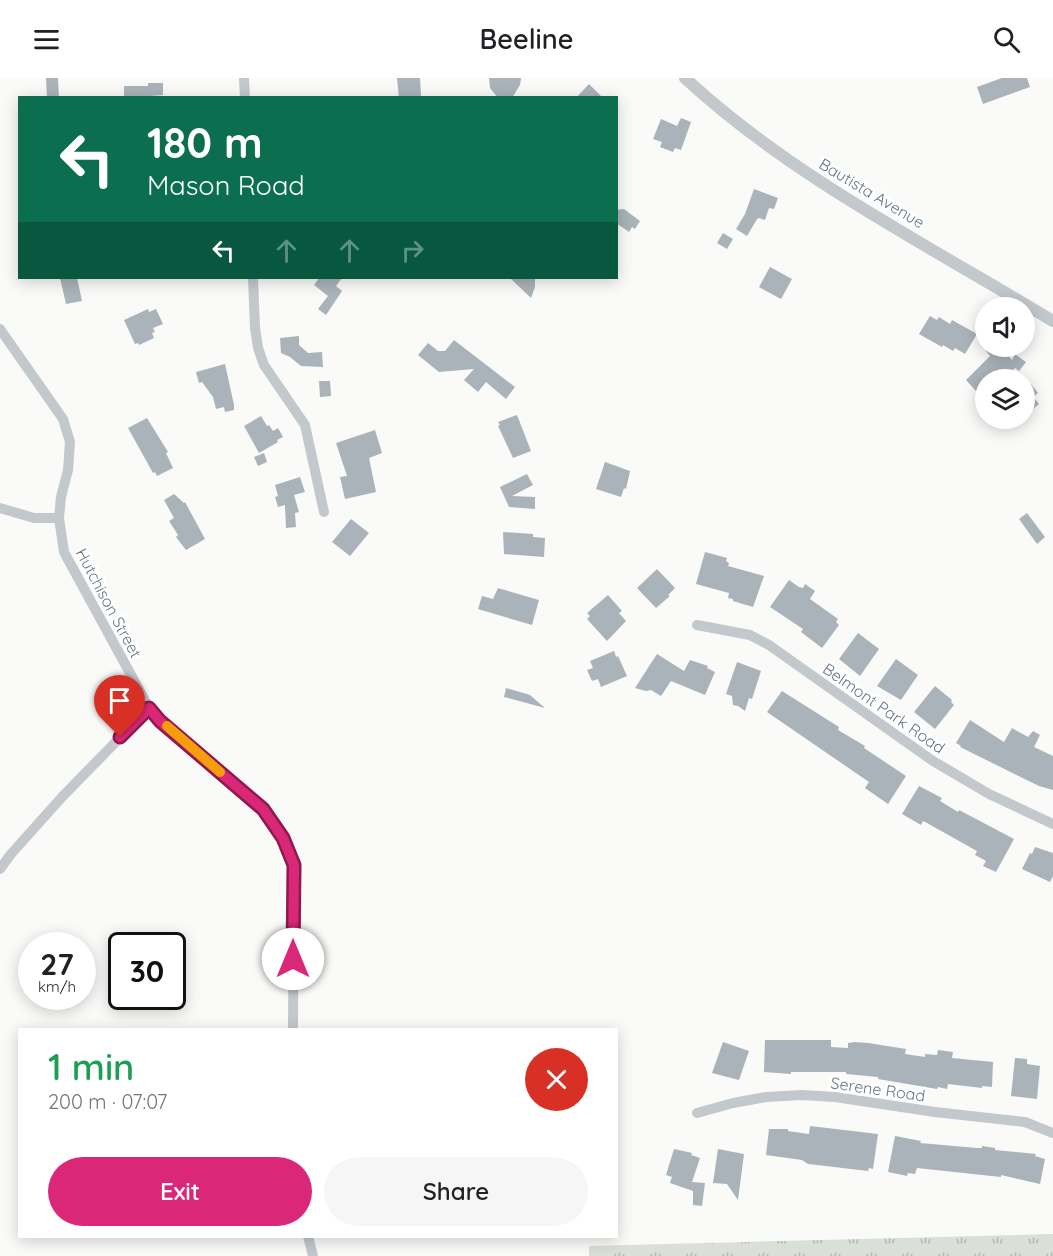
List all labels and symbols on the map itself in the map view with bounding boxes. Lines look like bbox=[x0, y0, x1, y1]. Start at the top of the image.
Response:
street label: Bautista Avenue bbox=[816, 154, 928, 232]
street label: Hutchison Street bbox=[72, 545, 146, 661]
street label: Belmont Park Road bbox=[819, 658, 949, 758]
pin bbox=[94, 675, 145, 737]
position arrow bbox=[261, 927, 325, 991]
speed limit sign: 30 bbox=[108, 932, 186, 1010]
street label: Serene Road bbox=[829, 1072, 927, 1106]

